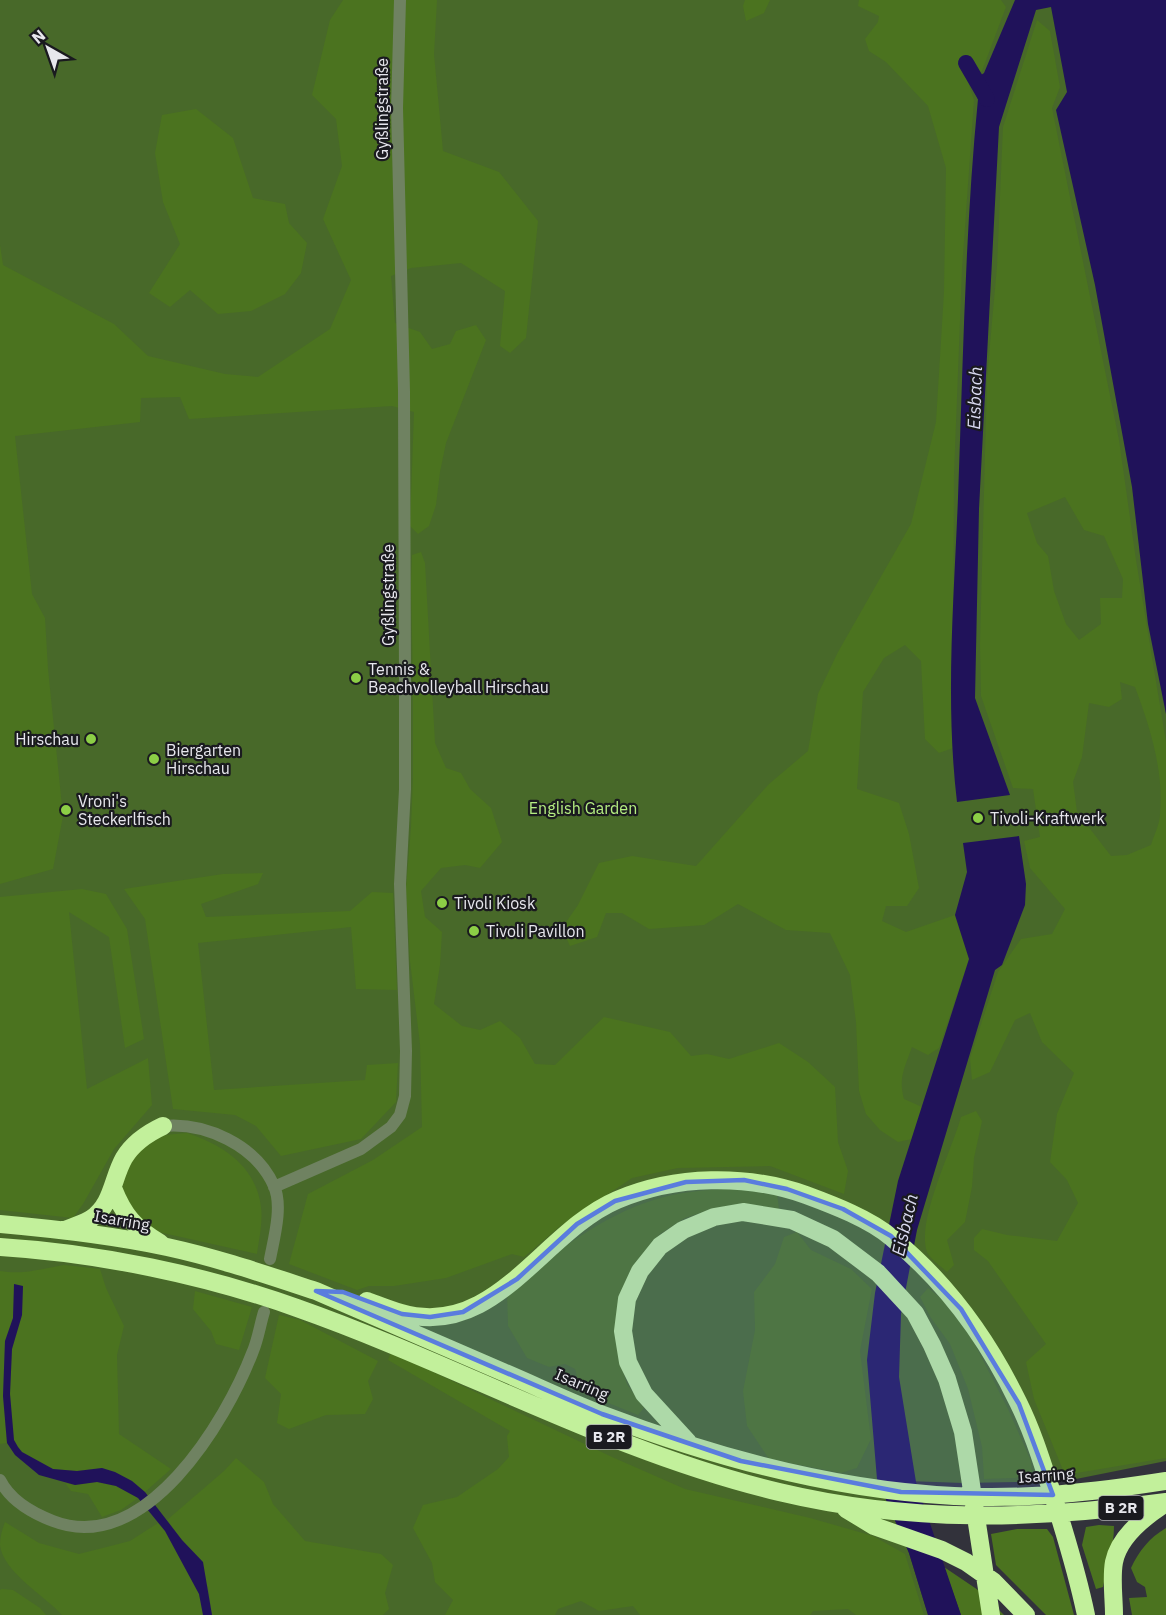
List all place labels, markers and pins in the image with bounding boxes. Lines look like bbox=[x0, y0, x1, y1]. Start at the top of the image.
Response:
place label: Tennis & Beachvolleyball Hirschau bbox=[368, 659, 549, 697]
marker: Tennis & Beachvolleyball Hirschau bbox=[349, 671, 363, 685]
place label: Hirschau bbox=[15, 729, 79, 749]
marker: Hirschau bbox=[84, 732, 98, 746]
place label: Biergarten Hirschau bbox=[166, 740, 241, 778]
marker: Biergarten Hirschau bbox=[147, 752, 161, 766]
place label: Vroni's Steckerlfisch bbox=[78, 791, 171, 829]
marker: Vroni's Steckerlfisch bbox=[59, 803, 73, 817]
place label: Tivoli-Kraftwerk bbox=[990, 808, 1106, 828]
marker: Tivoli-Kraftwerk bbox=[971, 811, 985, 825]
place label: Tivoli Kiosk bbox=[454, 893, 536, 913]
marker: Tivoli Kiosk bbox=[435, 896, 449, 910]
place label: Tivoli Pavillon bbox=[486, 921, 584, 941]
marker: Tivoli Pavillon bbox=[467, 924, 481, 938]

